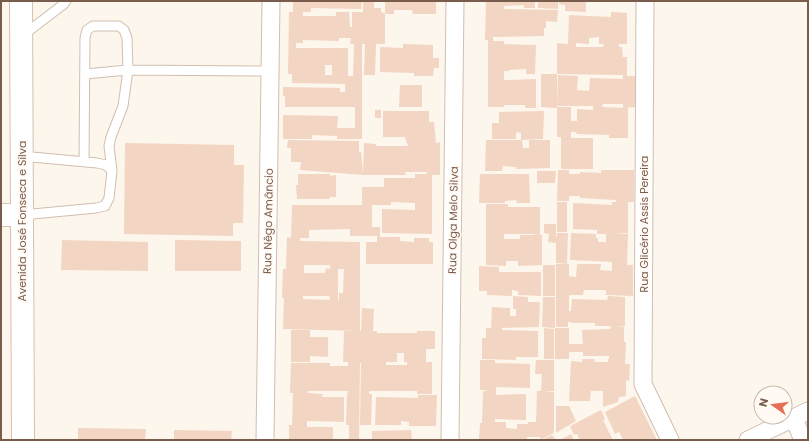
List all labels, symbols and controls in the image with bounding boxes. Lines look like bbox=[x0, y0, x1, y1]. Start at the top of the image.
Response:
street label: Avenida José Fonseca e Silva bbox=[14, 141, 30, 301]
street label: Rua Glicério Assis Pereira bbox=[636, 156, 652, 293]
street label: Rua Olga Melo Silva bbox=[444, 166, 462, 274]
street label: Rua Nêgo Amâncio bbox=[259, 168, 277, 274]
north arrow bbox=[753, 385, 793, 425]
text: N bbox=[755, 397, 772, 409]

